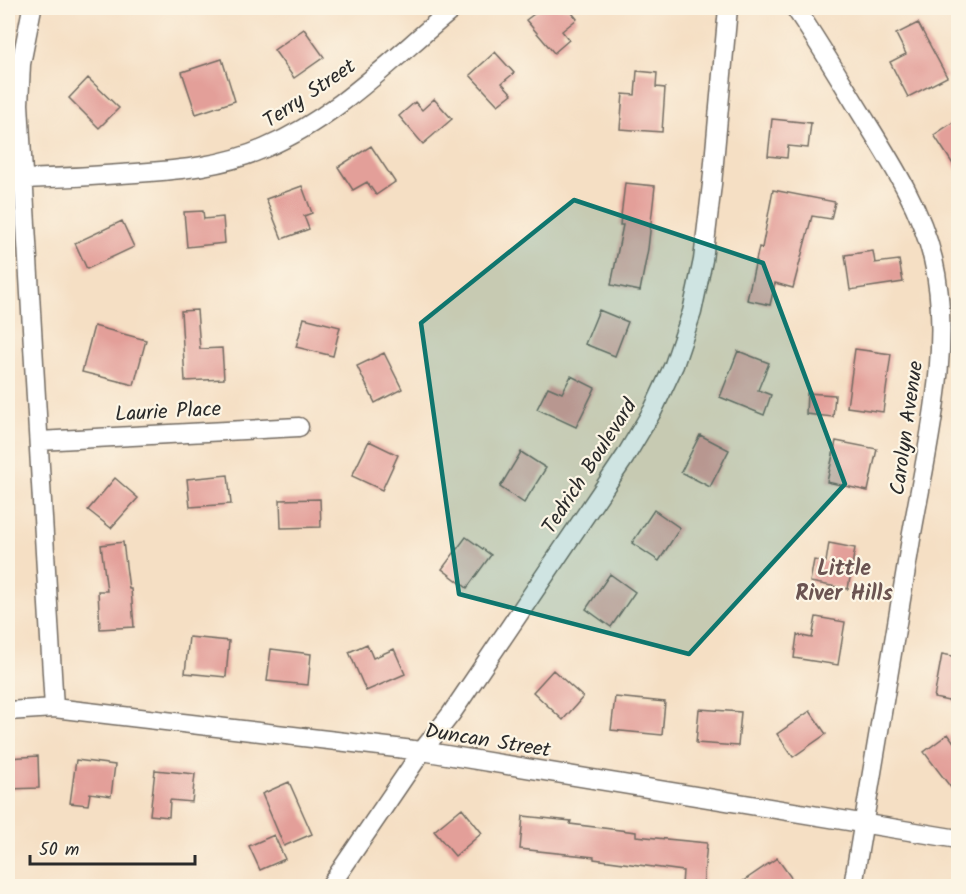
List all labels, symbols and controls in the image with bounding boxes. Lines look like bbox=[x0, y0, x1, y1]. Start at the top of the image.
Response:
street label: Terry Street bbox=[257, 50, 364, 138]
street label: Carolyn Avenue bbox=[882, 358, 933, 498]
street label: Tedrich Boulevard bbox=[534, 392, 647, 541]
street label: Laurie Place bbox=[114, 393, 223, 432]
district label: Little River Hills bbox=[795, 552, 893, 612]
street label: Duncan Street bbox=[423, 715, 554, 768]
scale bar bbox=[30, 828, 195, 866]
text: 50 m bbox=[39, 836, 79, 865]

